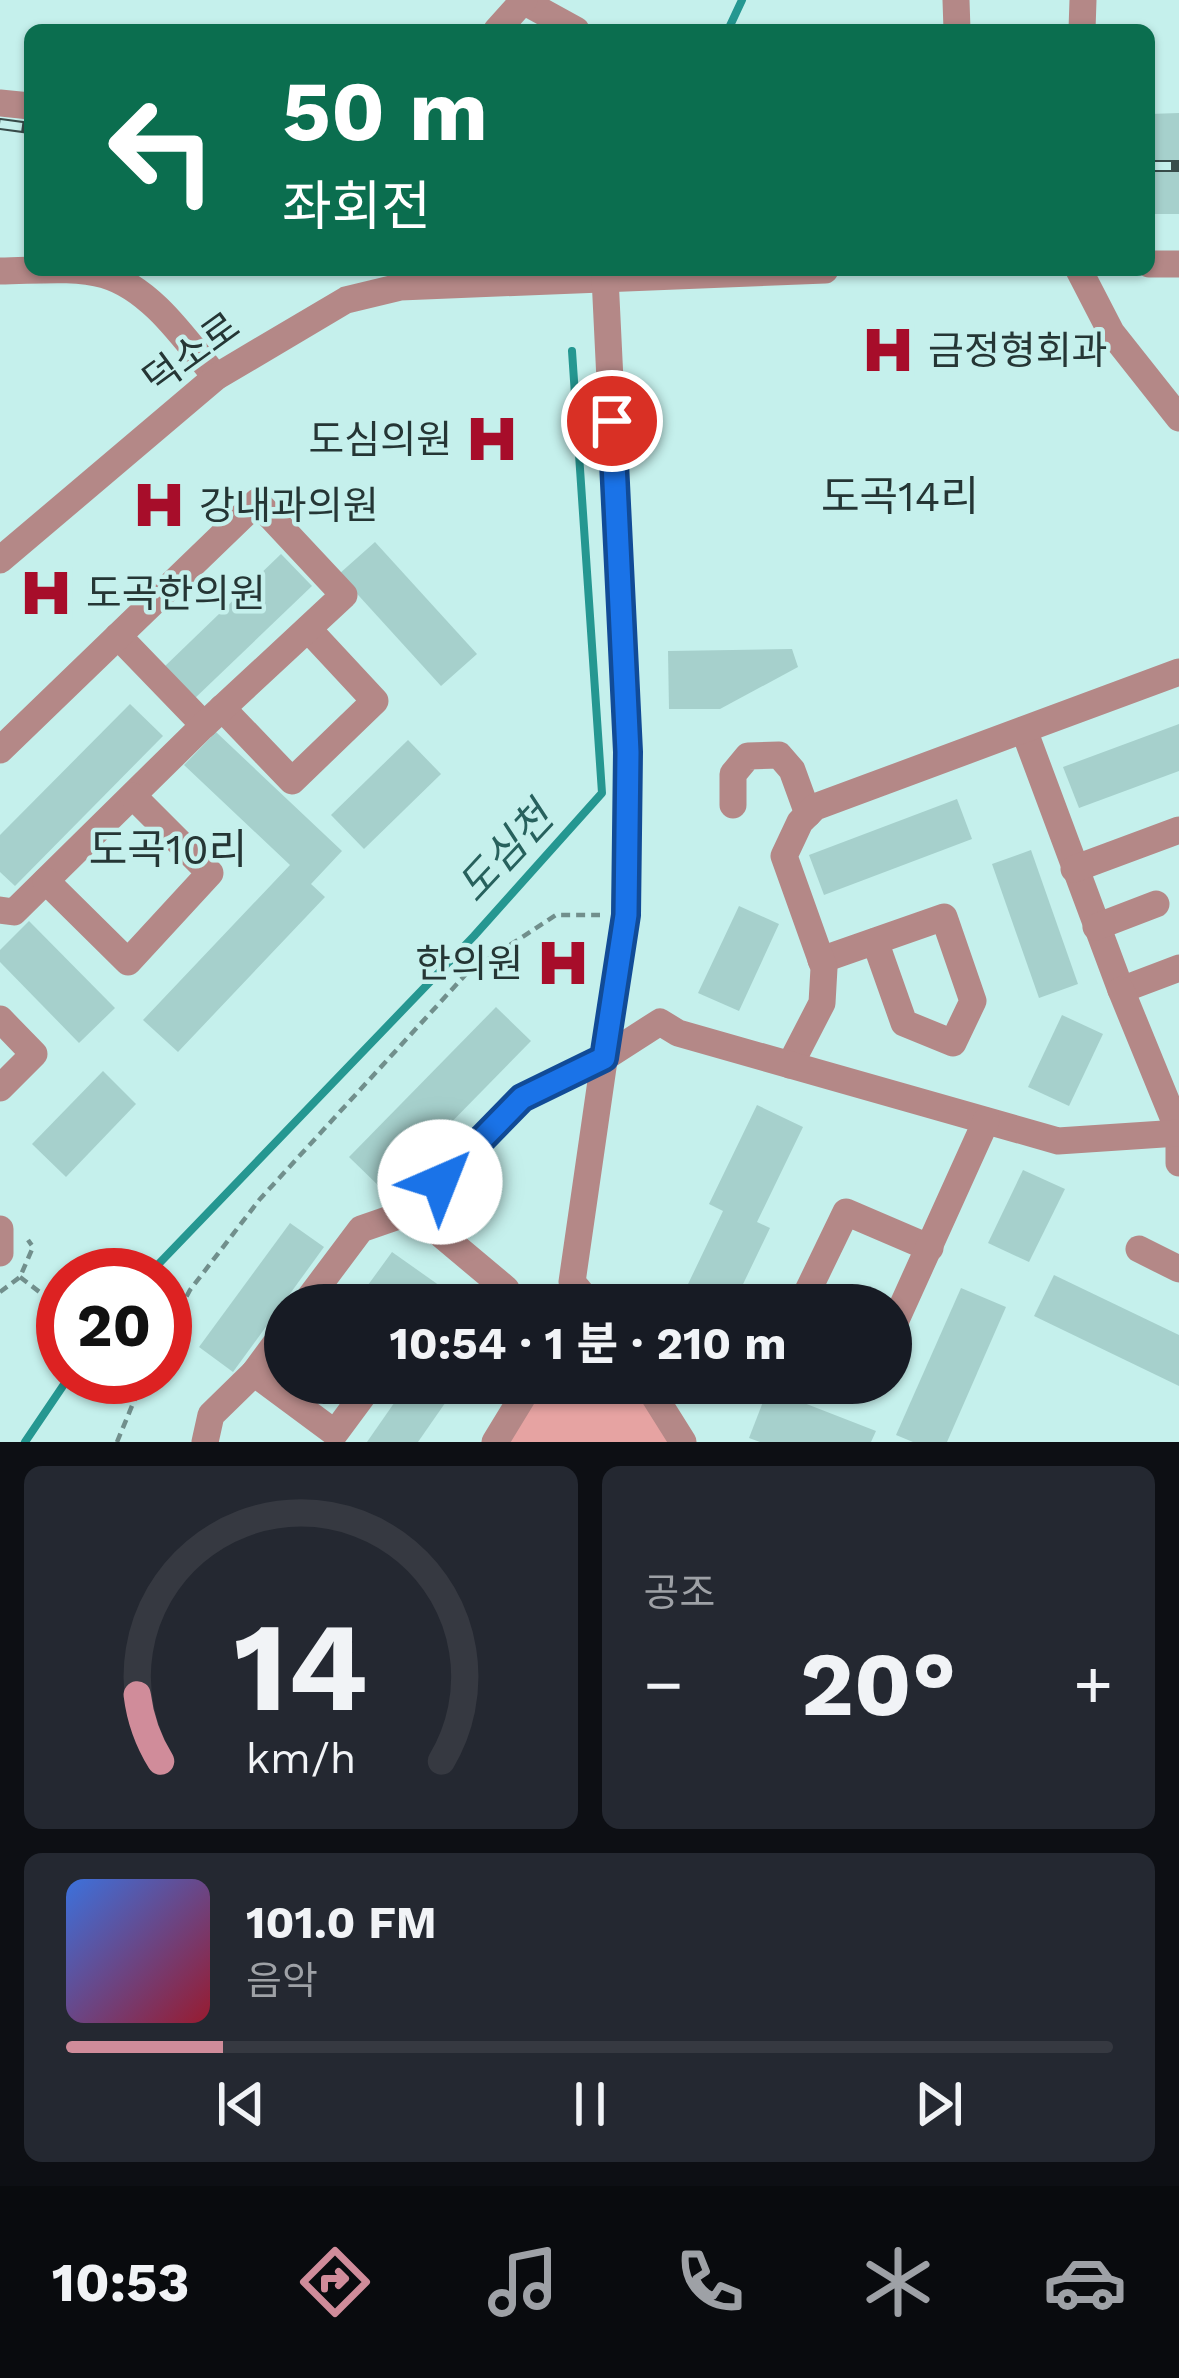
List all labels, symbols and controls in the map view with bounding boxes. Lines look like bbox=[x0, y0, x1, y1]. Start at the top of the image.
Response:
text: 50 m bbox=[282, 62, 488, 160]
icon: left bbox=[84, 72, 240, 228]
text: 좌회전 bbox=[282, 175, 431, 238]
street label: 덕소로 bbox=[134, 303, 248, 403]
hospital icon: 금정형회과 bbox=[859, 321, 917, 379]
place label: 금정형회과 bbox=[928, 328, 1107, 373]
pin bbox=[561, 370, 663, 472]
icon: arrive bbox=[579, 388, 645, 454]
hospital icon: 도심의원 bbox=[463, 410, 521, 468]
place label: 도심의원 bbox=[308, 417, 452, 462]
district label: 도곡14리 bbox=[821, 472, 979, 521]
hospital icon: 강내과의원 bbox=[130, 476, 188, 534]
place label: 강내과의원 bbox=[199, 483, 378, 528]
hospital icon: 도곡한의원 bbox=[17, 564, 75, 622]
place label: 도곡한의원 bbox=[86, 571, 265, 616]
water label: 도심천 bbox=[448, 790, 565, 911]
district label: 도곡10리 bbox=[89, 825, 247, 874]
hospital icon: 한의원 bbox=[534, 934, 592, 992]
place label: 한의원 bbox=[415, 941, 523, 986]
position arrow bbox=[377, 1119, 503, 1245]
speed limit sign: 20 bbox=[36, 1248, 192, 1404]
text: 10:54 · 1 분 · 210 m bbox=[389, 1317, 787, 1370]
text: 공조 bbox=[644, 1570, 715, 1615]
text: 14 bbox=[234, 1594, 368, 1740]
text: 20° bbox=[800, 1631, 956, 1737]
text: − bbox=[644, 1646, 683, 1723]
text: + bbox=[1073, 1646, 1113, 1723]
text: km/h bbox=[245, 1732, 356, 1782]
text: 101.0 FM bbox=[246, 1896, 437, 1949]
text: 음악 bbox=[246, 1958, 318, 2003]
icon: previous bbox=[208, 2071, 274, 2137]
icon: pause bbox=[557, 2071, 623, 2137]
icon: next bbox=[906, 2071, 972, 2137]
icon: directions bbox=[293, 2240, 377, 2324]
icon: music bbox=[481, 2240, 565, 2324]
icon: phone bbox=[668, 2240, 752, 2324]
icon: climate bbox=[856, 2240, 940, 2324]
icon: car bbox=[1043, 2240, 1127, 2324]
text: 10:53 bbox=[52, 2251, 190, 2314]

